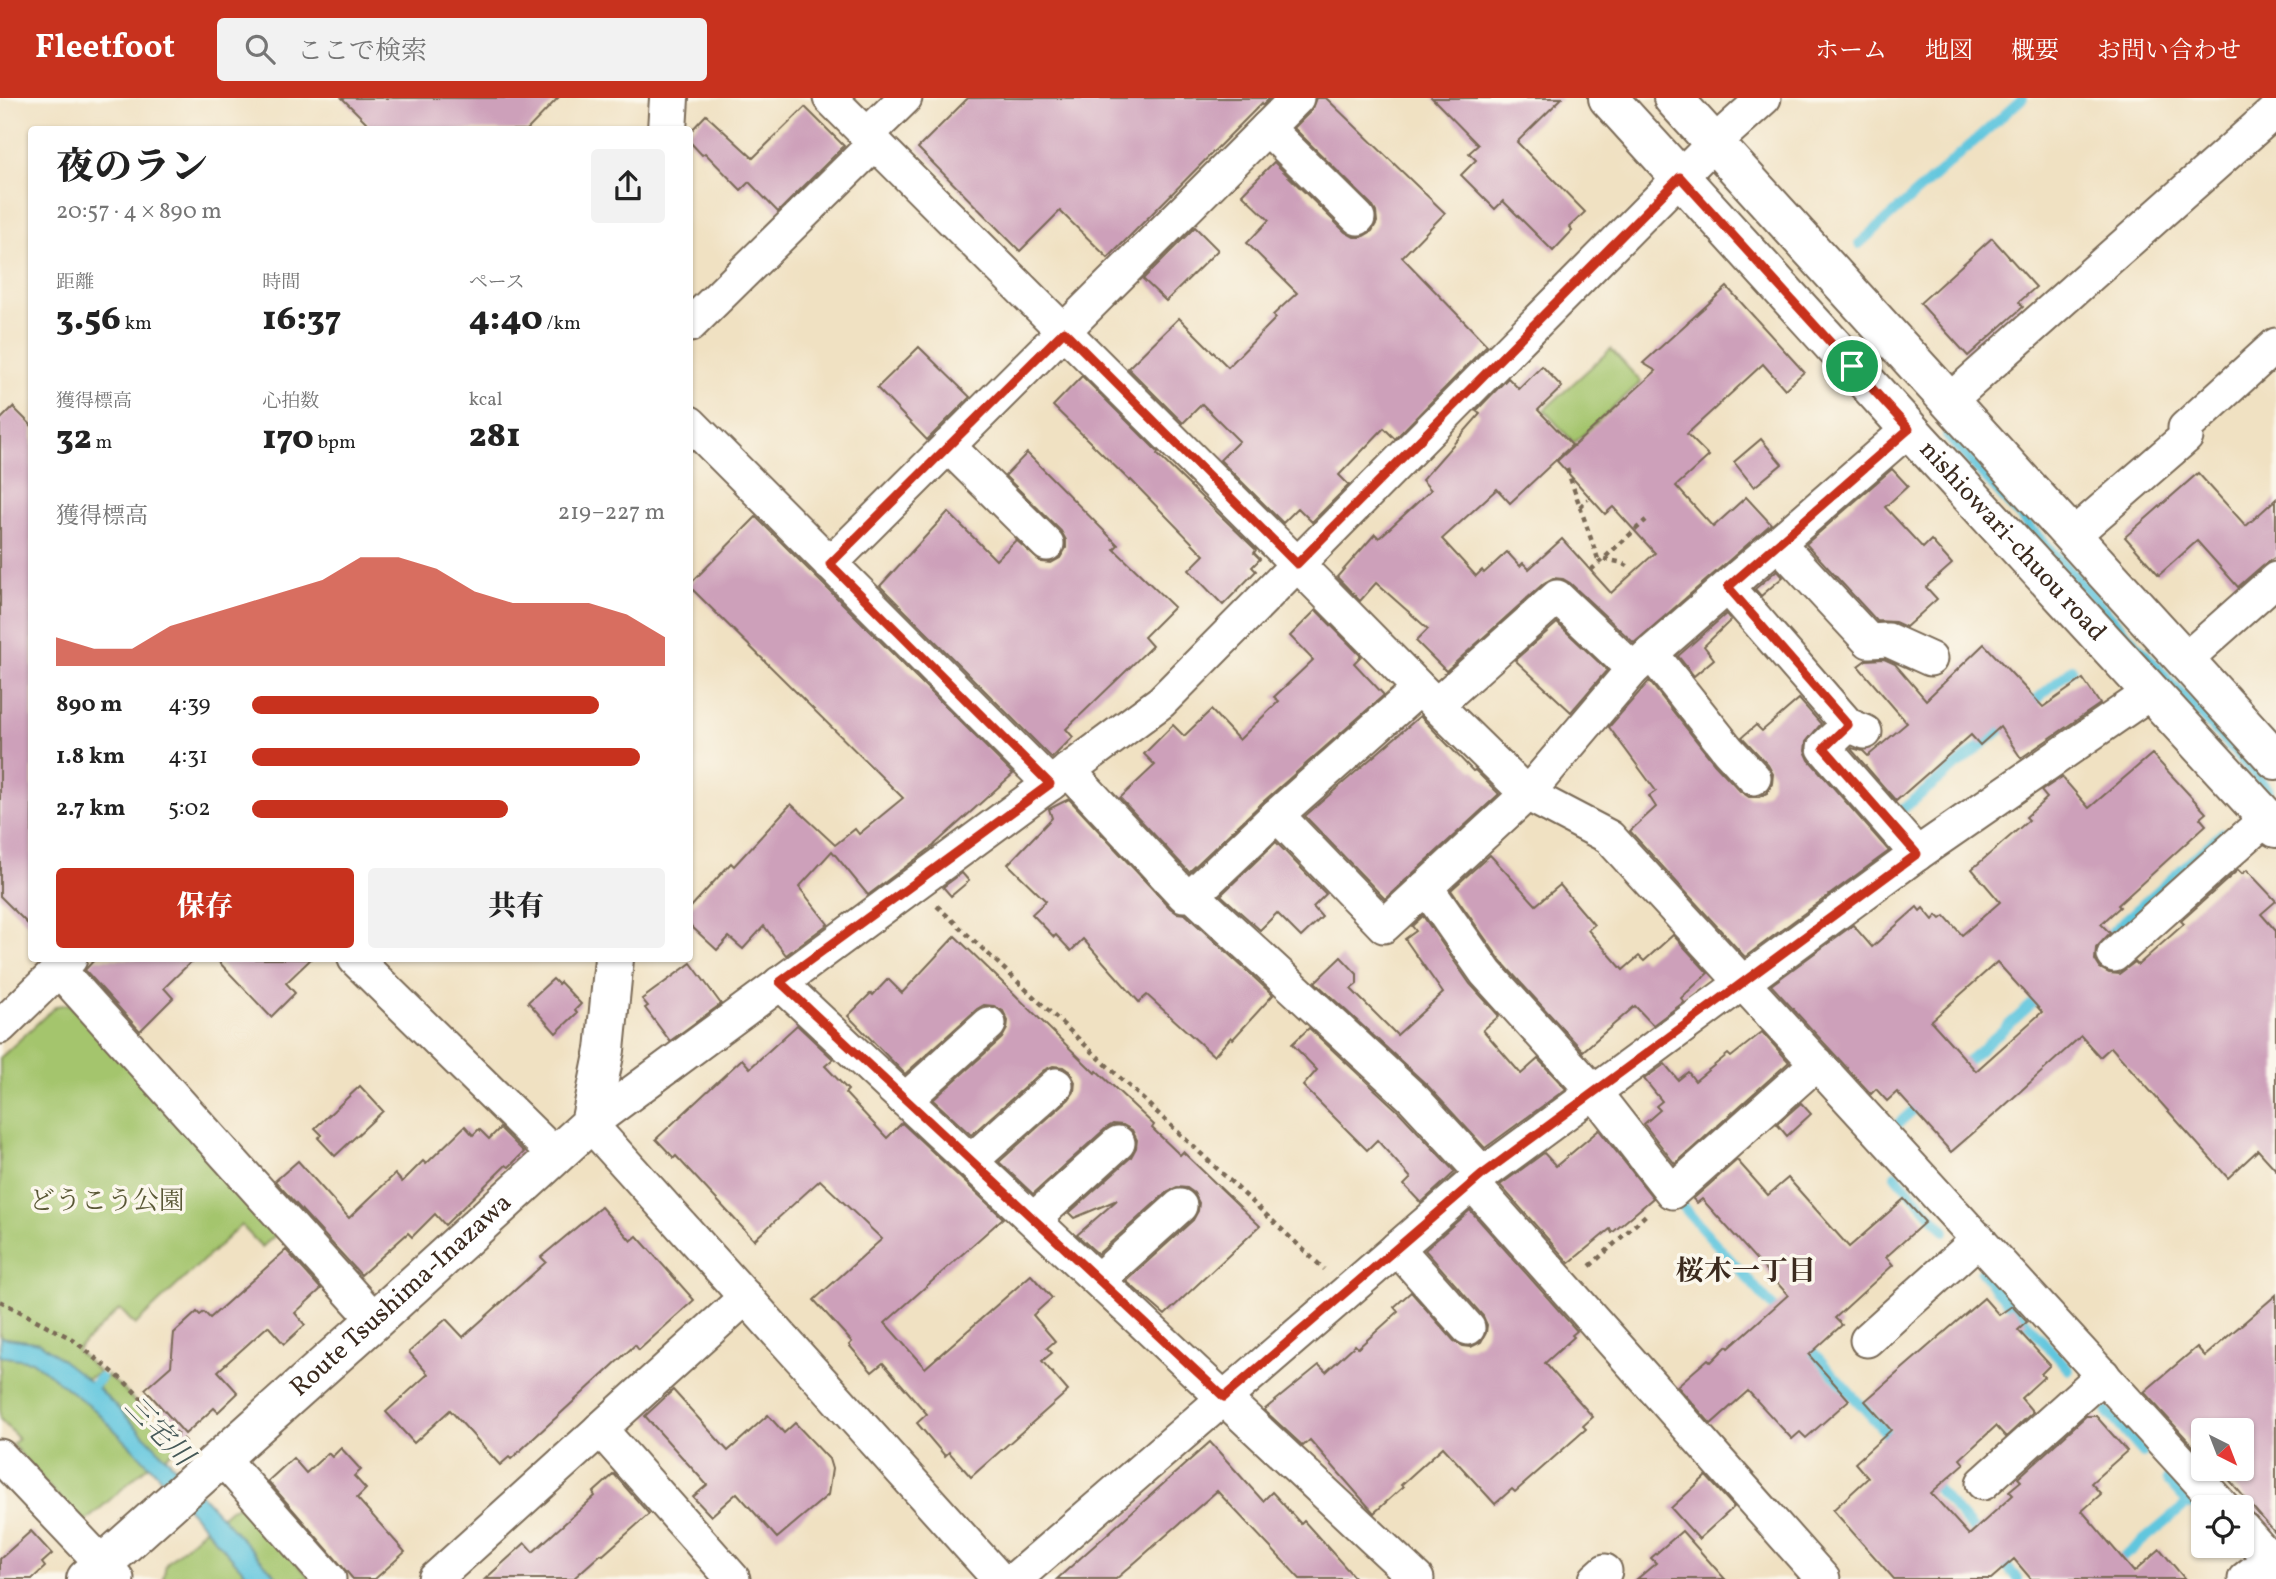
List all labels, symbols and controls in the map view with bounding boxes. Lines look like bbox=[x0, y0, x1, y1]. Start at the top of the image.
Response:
search box bbox=[217, 18, 707, 81]
text: Fleetfoot bbox=[35, 26, 175, 72]
icon: search bbox=[241, 30, 279, 68]
text: ここで検索 bbox=[297, 34, 427, 70]
text: ホーム bbox=[1815, 35, 1887, 69]
text: 地図 bbox=[1925, 35, 1973, 69]
text: 概要 bbox=[2011, 35, 2059, 69]
text: お問い合わせ bbox=[2097, 35, 2241, 69]
text: 夜のラン bbox=[56, 143, 208, 196]
button: share bbox=[591, 149, 665, 223]
text: 20:57 · 4 × 890 m bbox=[56, 196, 222, 228]
text: 距離 bbox=[56, 270, 94, 296]
text: 時間 bbox=[262, 270, 300, 296]
text: ペース bbox=[469, 270, 525, 296]
text: 3.56 bbox=[56, 296, 121, 344]
text: 16:37 bbox=[262, 296, 342, 344]
text: 4:40 bbox=[469, 296, 543, 344]
text: km bbox=[121, 311, 152, 337]
text: /km bbox=[543, 311, 581, 337]
pin bbox=[1822, 336, 1882, 396]
icon: arrive bbox=[1833, 347, 1871, 385]
text: kcal bbox=[469, 387, 502, 413]
text: 獲得標高 bbox=[56, 389, 132, 415]
text: 心拍数 bbox=[262, 389, 319, 415]
text: 281 bbox=[469, 413, 520, 461]
text: 32 bbox=[56, 415, 92, 463]
text: 170 bbox=[262, 415, 314, 463]
text: m bbox=[92, 430, 112, 456]
text: bpm bbox=[314, 430, 356, 456]
street label: nishiowari-chuou road bbox=[1911, 433, 2114, 650]
text: 219–227 m bbox=[558, 497, 665, 529]
text: 獲得標高 bbox=[56, 501, 148, 533]
text: 890 m bbox=[56, 689, 122, 721]
text: 4:39 bbox=[168, 689, 210, 721]
text: 1.8 km bbox=[56, 741, 125, 773]
text: 4:31 bbox=[168, 741, 208, 773]
text: 2.7 km bbox=[56, 793, 126, 825]
text: 5:02 bbox=[168, 793, 211, 825]
button: 保存 bbox=[56, 868, 354, 948]
button: 共有 bbox=[368, 868, 665, 948]
park label: どうこう公園 bbox=[29, 1184, 185, 1220]
street label: Route Tsushima-Inazawa bbox=[283, 1186, 520, 1405]
district label: 桜木一丁目 bbox=[1676, 1253, 1816, 1292]
water label: 三宅川 bbox=[115, 1388, 203, 1478]
north arrow bbox=[2191, 1418, 2254, 1480]
map controls bbox=[2191, 1418, 2254, 1558]
button: locate bbox=[2191, 1495, 2254, 1558]

